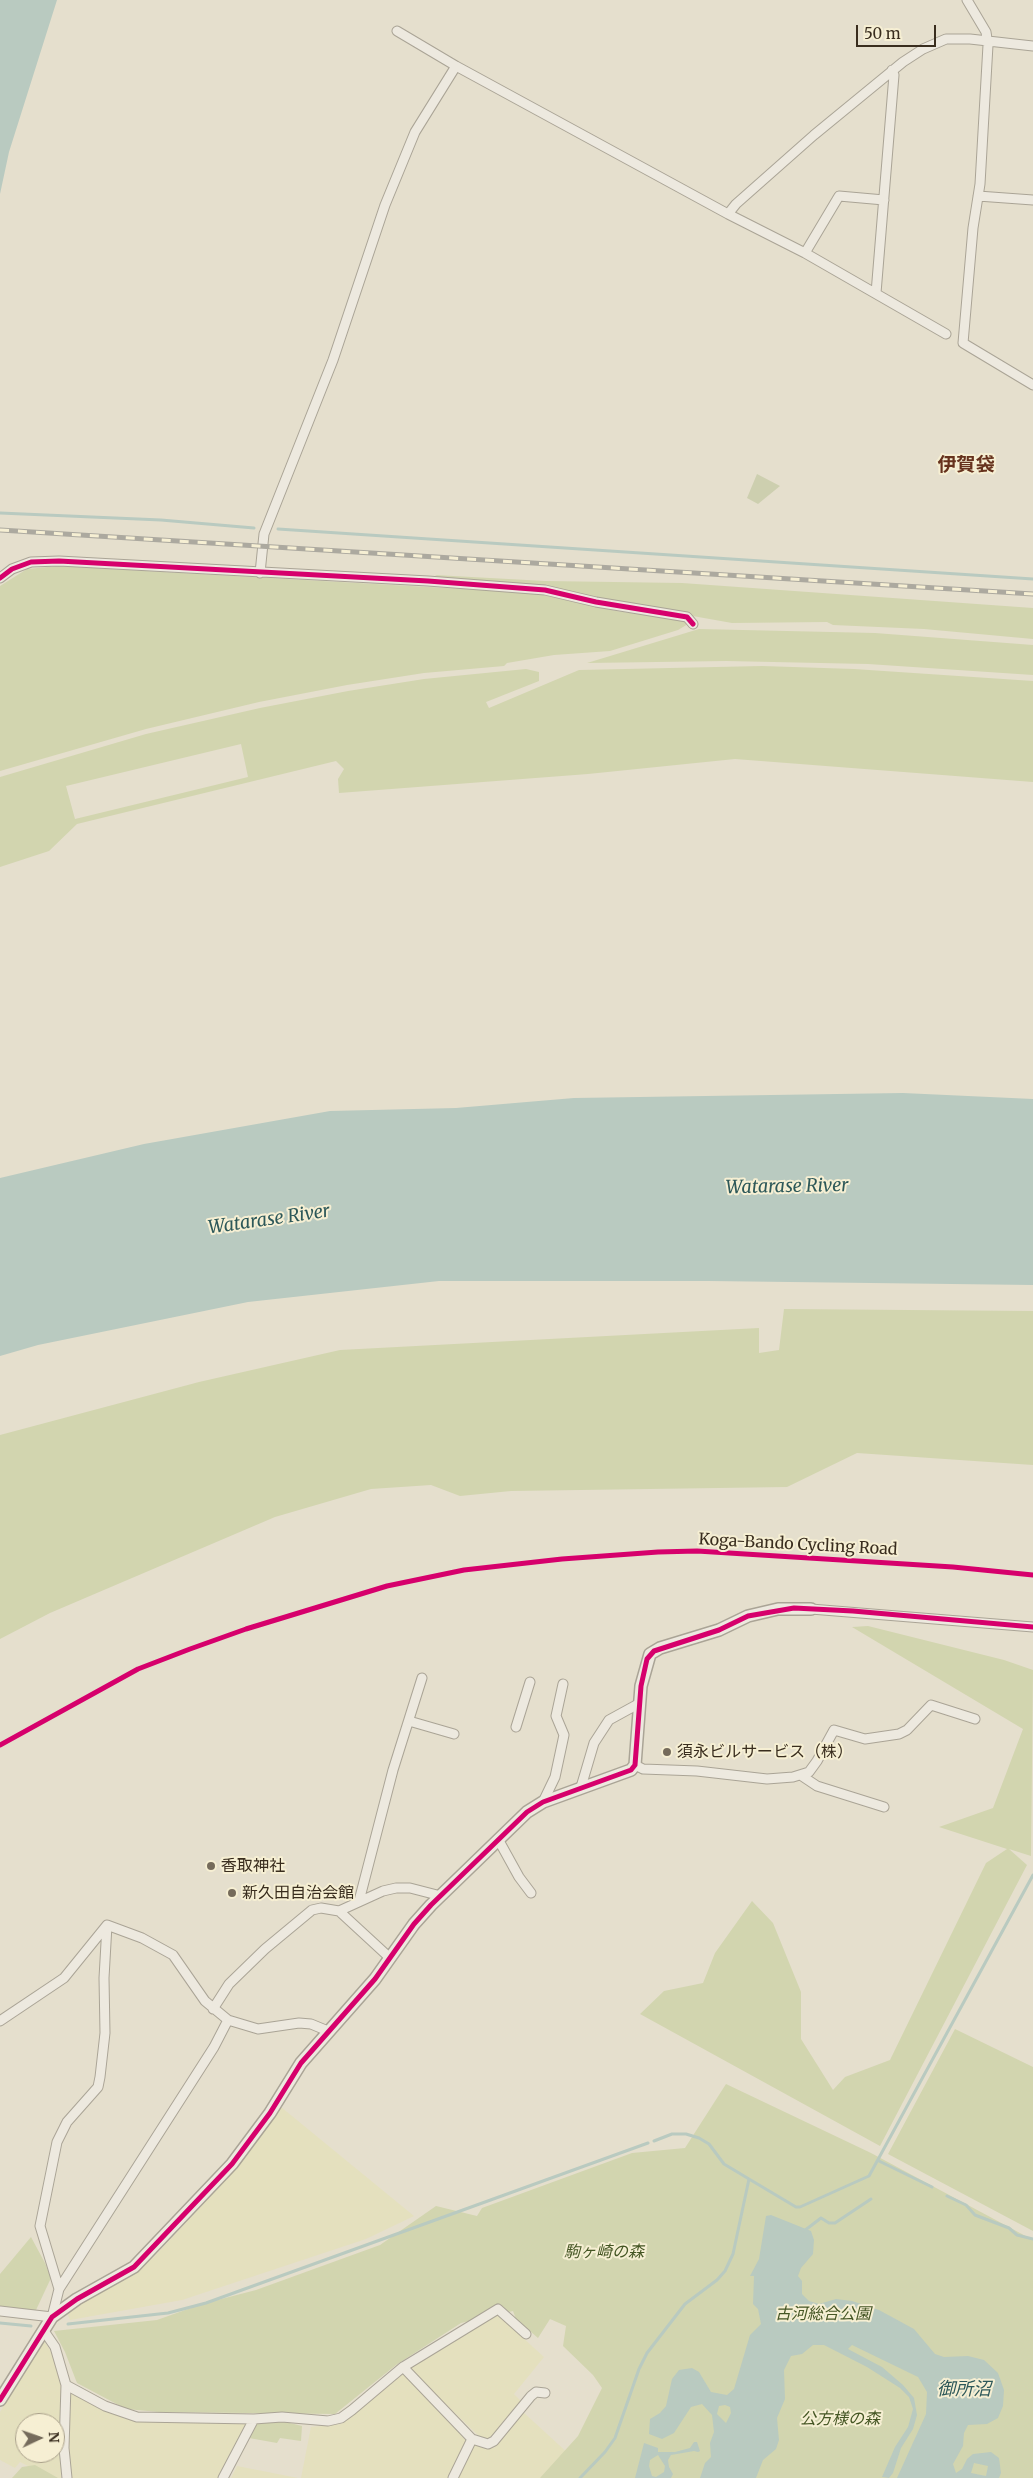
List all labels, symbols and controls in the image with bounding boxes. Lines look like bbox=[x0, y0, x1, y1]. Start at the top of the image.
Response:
scale bar bbox=[858, 15, 938, 47]
text: 50 m bbox=[864, 24, 901, 43]
district label: 伊賀袋 bbox=[938, 455, 994, 477]
water label: Watarase River bbox=[725, 1175, 849, 1199]
water label: Watarase River bbox=[207, 1201, 331, 1239]
street label: Koga-Bando Cycling Road bbox=[698, 1530, 898, 1560]
place label: 須永ビルサービス（株） bbox=[677, 1742, 853, 1762]
marker: 須永ビルサービス（株） bbox=[661, 1746, 673, 1758]
place label: 香取神社 bbox=[221, 1856, 285, 1876]
marker: 香取神社 bbox=[205, 1860, 217, 1872]
place label: 新久田自治会館 bbox=[242, 1883, 354, 1903]
marker: 新久田自治会館 bbox=[226, 1887, 238, 1899]
park label: 駒ヶ崎の森 bbox=[564, 2242, 644, 2262]
park label: 古河総合公園 bbox=[775, 2304, 871, 2324]
water label: 御所沼 bbox=[937, 2379, 991, 2401]
park label: 公方様の森 bbox=[800, 2409, 880, 2429]
north arrow bbox=[15, 2413, 65, 2463]
text: N bbox=[45, 2431, 63, 2443]

